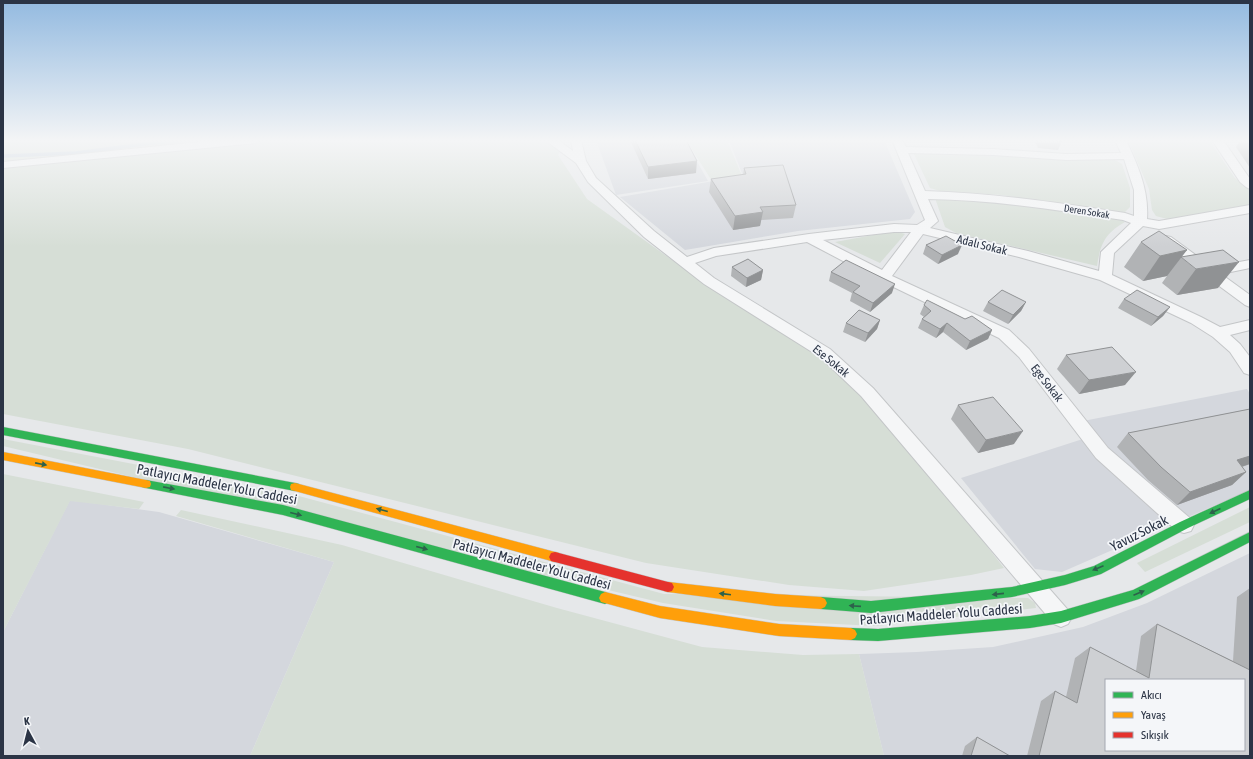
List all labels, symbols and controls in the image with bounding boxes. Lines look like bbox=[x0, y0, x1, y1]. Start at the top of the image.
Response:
street label: Deren Sokak bbox=[1063, 202, 1111, 221]
street label: Adalı Sokak bbox=[955, 232, 1009, 258]
street label: Ese Sokak bbox=[810, 342, 853, 381]
street label: Ege Sokak bbox=[1028, 361, 1066, 405]
one-way arrow bbox=[35, 461, 47, 467]
street label: Patlayıcı Maddeler Yolu Caddesi bbox=[135, 461, 299, 507]
one-way arrow bbox=[163, 486, 175, 492]
one-way arrow bbox=[375, 507, 387, 513]
one-way arrow bbox=[1209, 508, 1220, 514]
one-way arrow bbox=[291, 511, 303, 517]
street label: Yavuz Sokak bbox=[1107, 512, 1171, 554]
street label: Patlayıcı Maddeler Yolu Caddesi bbox=[451, 535, 613, 593]
one-way arrow bbox=[416, 545, 428, 551]
one-way arrow bbox=[1092, 566, 1104, 572]
one-way arrow bbox=[1133, 589, 1145, 595]
one-way arrow bbox=[992, 590, 1004, 597]
one-way arrow bbox=[719, 591, 731, 597]
street label: Patlayıcı Maddeler Yolu Caddesi bbox=[859, 600, 1023, 628]
one-way arrow bbox=[849, 602, 861, 609]
legend bbox=[1105, 679, 1245, 751]
text: Akıcı bbox=[1141, 688, 1162, 702]
text: Yavaş bbox=[1141, 708, 1166, 722]
north arrow bbox=[8, 711, 48, 751]
text: K bbox=[23, 715, 31, 727]
text: Sıkışık bbox=[1141, 728, 1169, 742]

